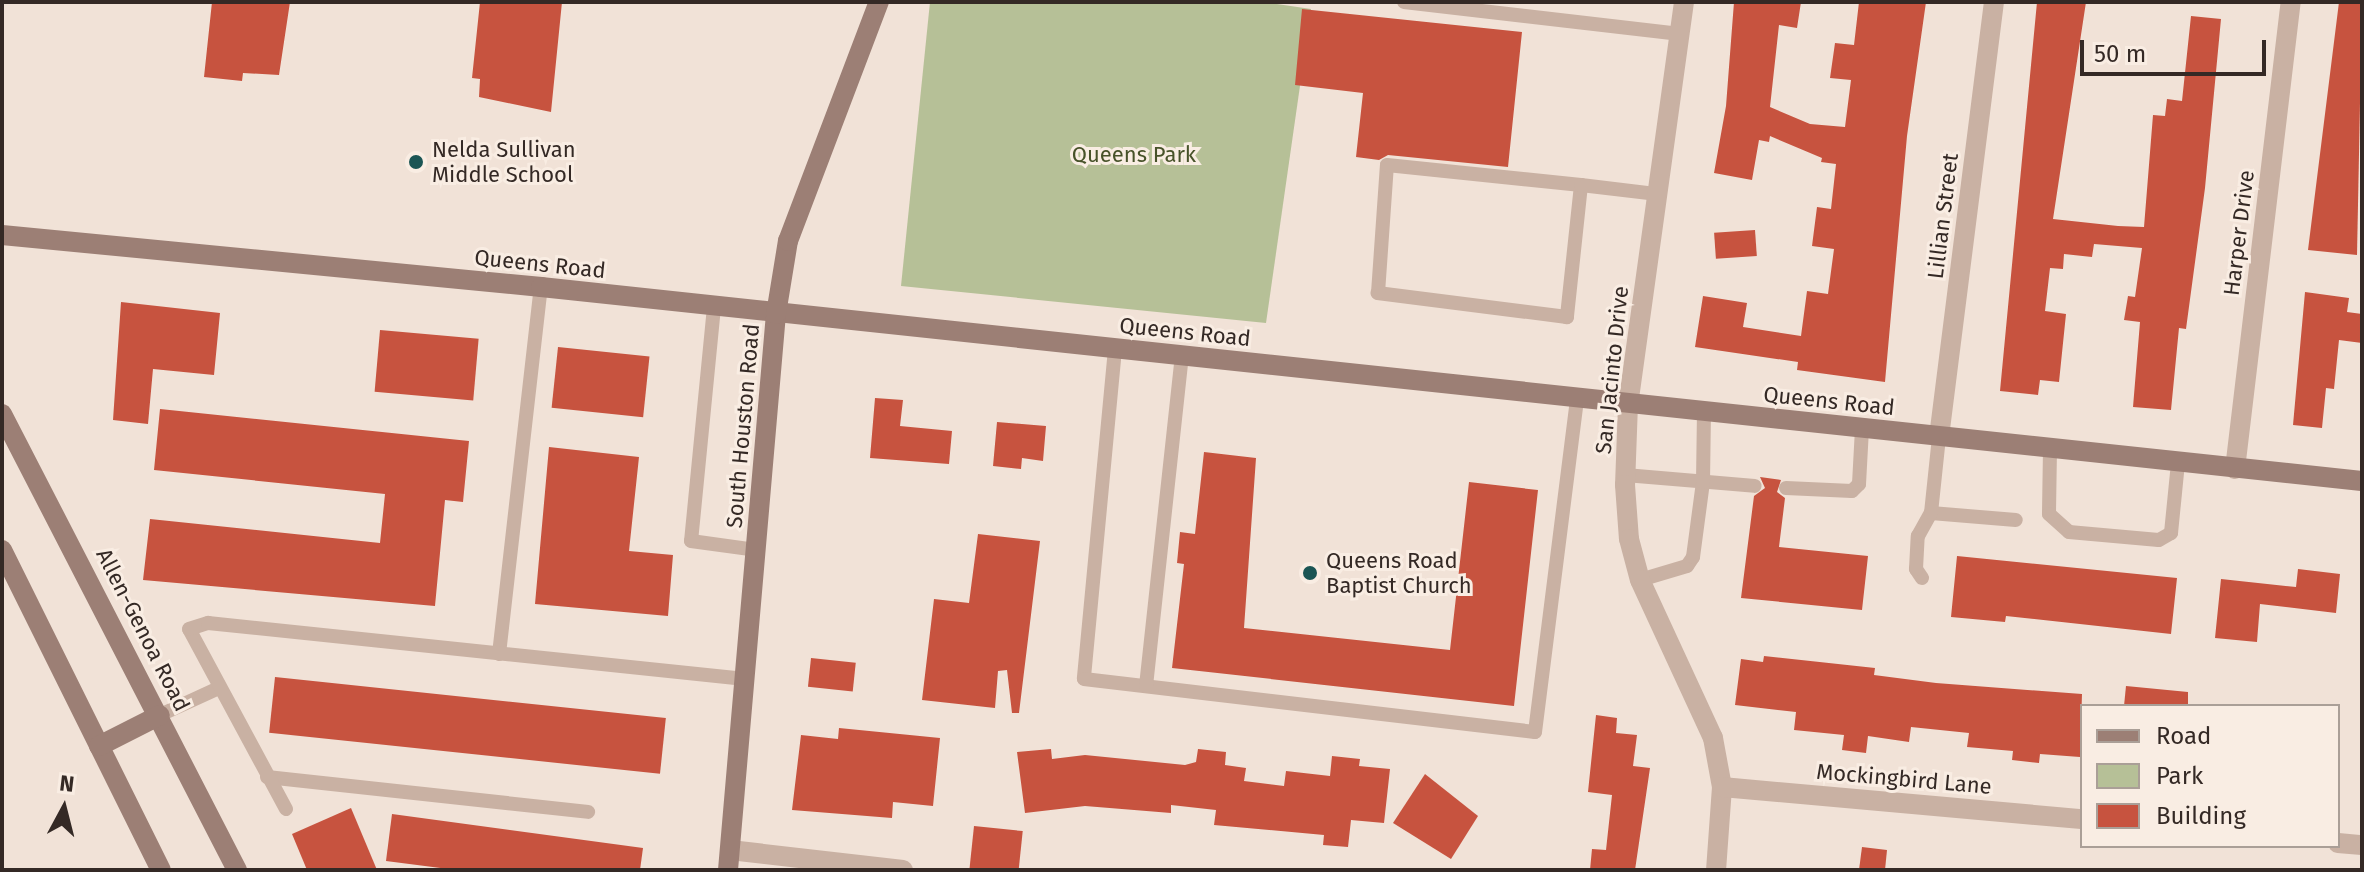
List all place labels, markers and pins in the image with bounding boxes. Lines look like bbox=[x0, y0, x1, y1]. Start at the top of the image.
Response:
place label: Nelda Sullivan Middle School bbox=[432, 136, 576, 188]
marker: Nelda Sullivan Middle School bbox=[407, 153, 425, 171]
place label: Queens Road Baptist Church bbox=[1326, 547, 1472, 598]
marker: Queens Road Baptist Church bbox=[1301, 564, 1319, 582]

